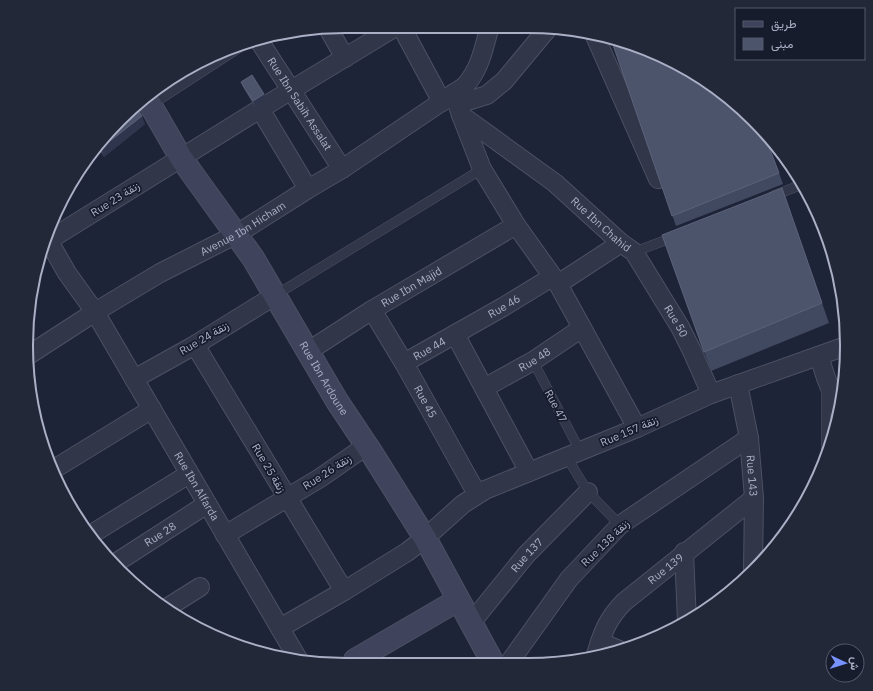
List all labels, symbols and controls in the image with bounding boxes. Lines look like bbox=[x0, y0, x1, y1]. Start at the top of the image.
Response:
legend bbox=[735, 8, 865, 60]
text: طريق bbox=[771, 16, 797, 32]
text: مبنى bbox=[771, 36, 793, 52]
street label: Rue Ibn Sabih Assalat bbox=[265, 54, 335, 153]
street label: Rue 23 زنقة bbox=[88, 178, 142, 220]
street label: Rue Ibn Chahid bbox=[568, 194, 634, 255]
street label: Avenue Ibn Hicham bbox=[198, 198, 288, 259]
street label: Rue Ibn Majid bbox=[378, 263, 444, 310]
street label: Rue 46 bbox=[485, 291, 523, 321]
street label: Rue 50 bbox=[661, 302, 691, 340]
street label: Rue 24 زنقة bbox=[177, 318, 232, 358]
street label: Rue 44 bbox=[410, 334, 448, 363]
street label: Rue Ibn Ardoune bbox=[296, 339, 352, 418]
street label: Rue 48 bbox=[516, 344, 553, 375]
street label: Rue 45 bbox=[411, 383, 440, 420]
street label: Rue 47 bbox=[542, 387, 570, 425]
street label: Rue 157 زنقة bbox=[598, 412, 660, 449]
street label: Rue 25 زنقة bbox=[249, 441, 289, 495]
street label: Rue Ibn Alfarda bbox=[171, 449, 222, 523]
street label: Rue 26 زنقة bbox=[300, 451, 354, 493]
street label: Rue 143 bbox=[743, 454, 761, 497]
street label: Rue 138 زنقة bbox=[578, 516, 632, 569]
street label: Rue 28 bbox=[142, 519, 179, 550]
street label: Rue 137 bbox=[508, 535, 546, 575]
street label: Rue 139 bbox=[645, 550, 686, 587]
north arrow bbox=[825, 643, 865, 683]
text: ش bbox=[848, 657, 862, 671]

